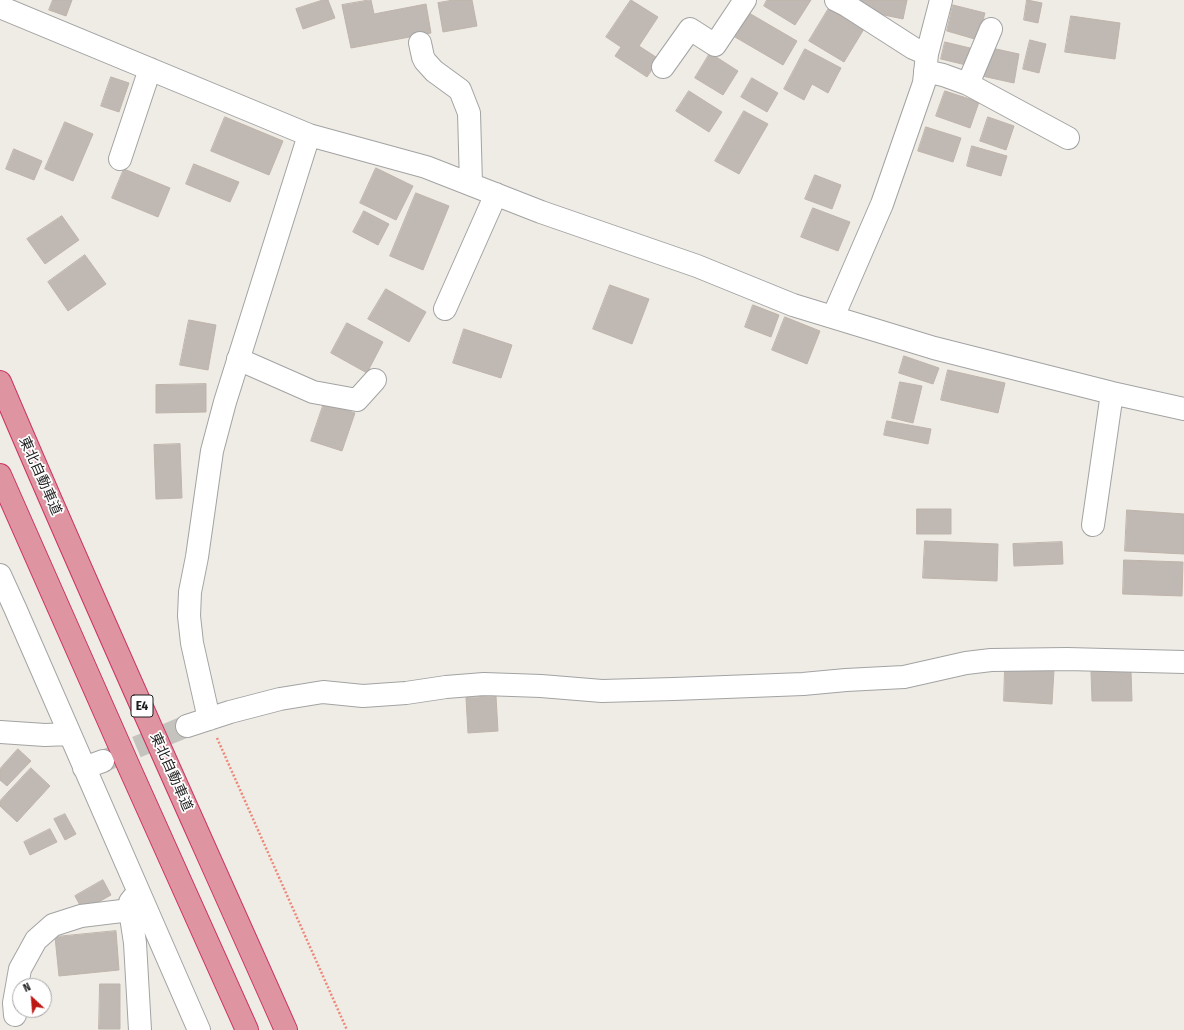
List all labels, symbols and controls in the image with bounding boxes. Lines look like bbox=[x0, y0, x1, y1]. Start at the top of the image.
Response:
street label: 東北自動車道 bbox=[15, 434, 65, 518]
road number: E4 bbox=[131, 695, 153, 717]
street label: 東北自動車道 bbox=[146, 730, 196, 814]
north arrow bbox=[12, 978, 52, 1018]
text: N bbox=[21, 980, 33, 995]

